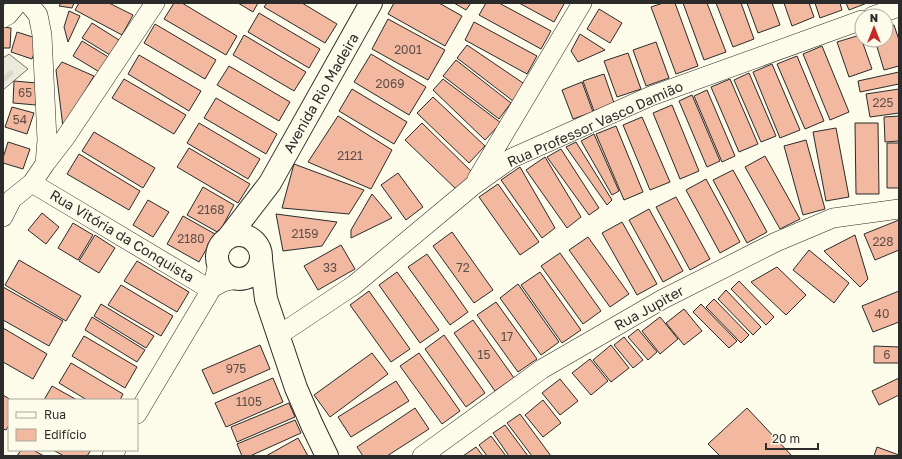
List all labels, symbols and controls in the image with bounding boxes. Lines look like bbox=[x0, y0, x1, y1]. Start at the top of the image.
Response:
north arrow bbox=[854, 8, 894, 48]
text: N bbox=[870, 11, 878, 24]
street label: Avenida Rio Madeira bbox=[279, 30, 362, 156]
house number: 2001 bbox=[394, 42, 422, 57]
house number: 2069 bbox=[376, 76, 404, 91]
street label: Rua Professor Vasco Damião bbox=[504, 77, 685, 170]
house number: 65 bbox=[18, 85, 32, 100]
house number: 225 bbox=[873, 95, 893, 110]
house number: 54 bbox=[13, 112, 27, 127]
house number: 2121 bbox=[337, 148, 363, 163]
street label: Rua Vitória da Conquista bbox=[47, 186, 197, 285]
house number: 2168 bbox=[197, 202, 225, 217]
house number: 2159 bbox=[291, 226, 319, 241]
house number: 2180 bbox=[177, 231, 205, 246]
house number: 228 bbox=[872, 234, 894, 249]
house number: 33 bbox=[323, 260, 337, 275]
house number: 72 bbox=[456, 260, 470, 275]
street label: Rua Jupiter bbox=[611, 281, 687, 334]
house number: 40 bbox=[875, 306, 889, 321]
house number: 17 bbox=[501, 329, 513, 344]
house number: 15 bbox=[478, 347, 490, 362]
house number: 6 bbox=[883, 347, 891, 362]
house number: 975 bbox=[226, 361, 246, 376]
house number: 1105 bbox=[236, 394, 262, 409]
legend bbox=[8, 399, 138, 451]
text: Rua bbox=[44, 407, 66, 422]
scale bar bbox=[766, 425, 818, 451]
text: Edifício bbox=[44, 427, 86, 442]
text: 20 m bbox=[772, 431, 800, 446]

